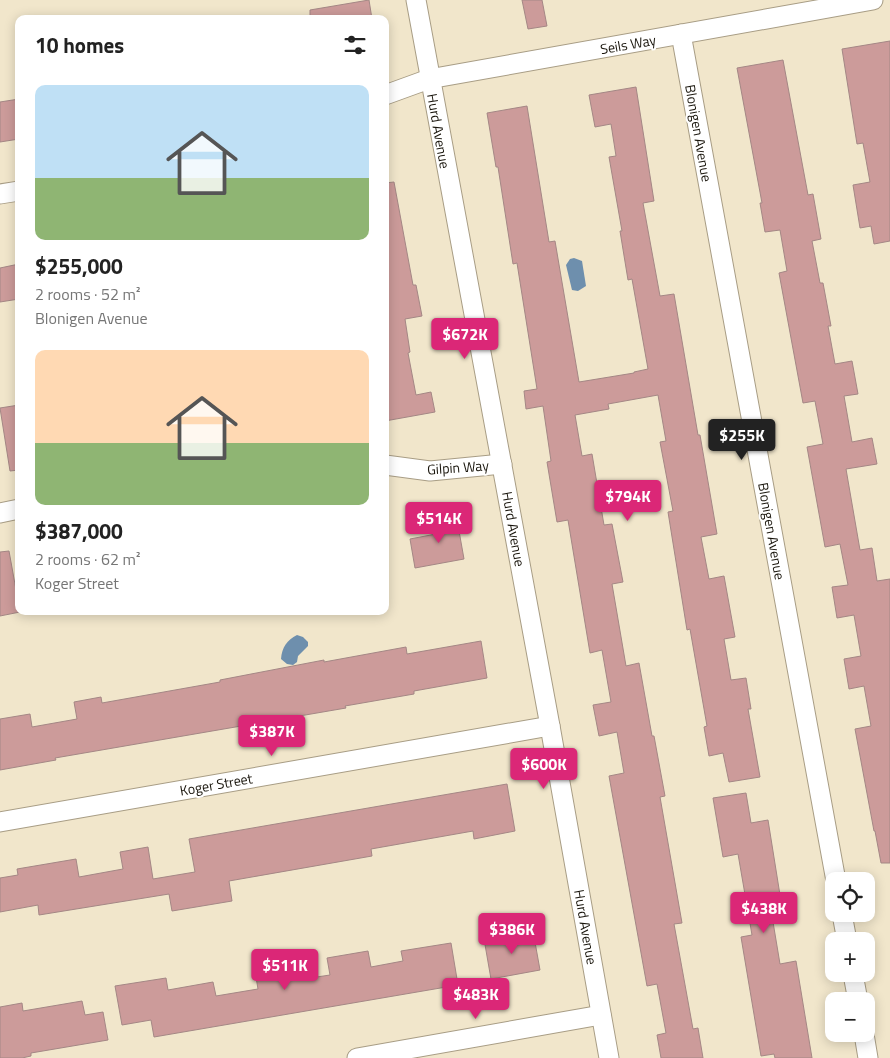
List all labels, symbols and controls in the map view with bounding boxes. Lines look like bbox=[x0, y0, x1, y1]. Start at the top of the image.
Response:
text: 10 homes bbox=[35, 29, 124, 61]
street label: Seils Way bbox=[598, 29, 658, 59]
icon: filters bbox=[341, 31, 369, 59]
street label: Blonigen Avenue bbox=[680, 83, 718, 183]
street label: Hurd Avenue bbox=[422, 92, 456, 170]
icon: home bbox=[157, 118, 247, 208]
text: $255,000 bbox=[35, 250, 123, 282]
text: 2 rooms · 52 m² bbox=[35, 282, 140, 306]
text: Blonigen Avenue bbox=[35, 306, 148, 330]
pin: $672K bbox=[430, 318, 500, 360]
text: $672K bbox=[442, 322, 488, 346]
icon: home bbox=[157, 383, 247, 473]
pin: $255K bbox=[707, 418, 777, 461]
text: $255K bbox=[719, 423, 765, 447]
street label: Gilpin Way bbox=[426, 454, 490, 480]
pin: $794K bbox=[593, 480, 663, 522]
street label: Blonigen Avenue bbox=[753, 481, 791, 581]
text: $794K bbox=[605, 484, 651, 508]
street label: Hurd Avenue bbox=[497, 490, 531, 568]
pin: $514K bbox=[404, 502, 474, 544]
text: $514K bbox=[416, 506, 462, 530]
text: $387,000 bbox=[35, 515, 123, 547]
text: 2 rooms · 62 m² bbox=[35, 547, 140, 571]
text: Koger Street bbox=[35, 571, 119, 595]
pin: $387K bbox=[237, 714, 307, 757]
text: $387K bbox=[249, 719, 295, 743]
pin: $600K bbox=[509, 748, 579, 790]
text: $600K bbox=[521, 752, 567, 776]
street label: Koger Street bbox=[178, 767, 254, 801]
map controls bbox=[825, 872, 875, 1042]
button: locate bbox=[825, 872, 875, 922]
street label: Hurd Avenue bbox=[569, 888, 603, 966]
pin: $438K bbox=[729, 892, 799, 934]
text: $438K bbox=[741, 896, 787, 920]
pin: $386K bbox=[477, 912, 547, 955]
text: $386K bbox=[489, 917, 535, 941]
button: + bbox=[825, 932, 875, 982]
pin: $511K bbox=[250, 948, 320, 991]
text: $511K bbox=[262, 953, 308, 977]
pin: $483K bbox=[441, 978, 511, 1020]
text: $483K bbox=[453, 982, 499, 1006]
button: − bbox=[825, 992, 875, 1042]

